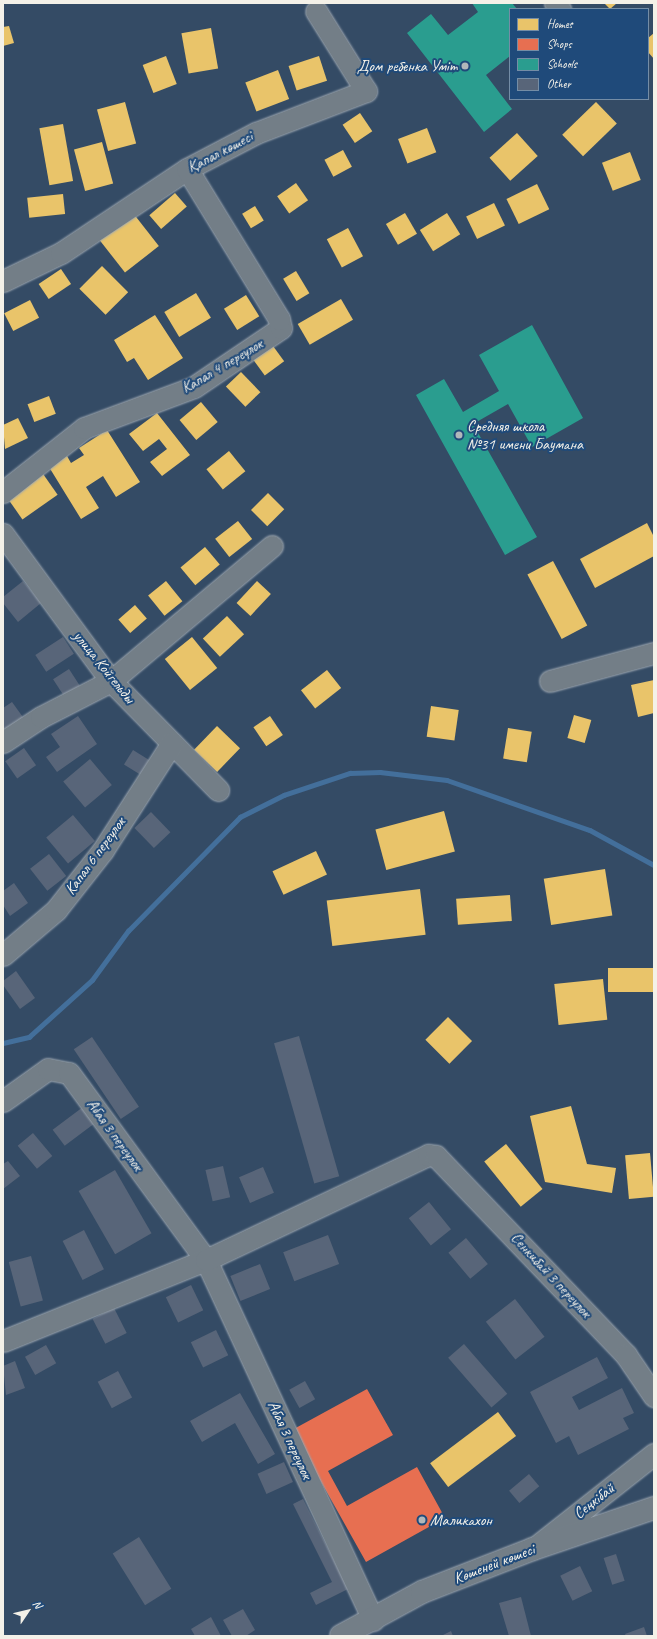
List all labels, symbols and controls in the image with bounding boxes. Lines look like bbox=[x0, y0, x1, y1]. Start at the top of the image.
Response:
legend bbox=[509, 8, 649, 100]
text: Homes bbox=[547, 16, 573, 32]
text: Shops bbox=[547, 36, 572, 52]
place label: Дом ребенка Умiт bbox=[357, 56, 457, 76]
text: Schools bbox=[547, 56, 577, 72]
marker: Дом ребенка Умiт bbox=[460, 61, 470, 71]
text: Other bbox=[547, 76, 571, 92]
street label: Қапал көшесі bbox=[184, 127, 256, 177]
street label: Капал 4 переулок bbox=[178, 334, 266, 398]
place label: Средняя школа №31 имени Баумана bbox=[467, 416, 583, 454]
marker: Средняя школа №31 имени Баумана bbox=[454, 430, 464, 440]
street label: улица Койгельды bbox=[69, 627, 139, 707]
street label: Капал 6 переулок bbox=[60, 814, 130, 898]
street label: Абая 3 переулок bbox=[82, 1095, 148, 1175]
street label: Сенкибай 3 переулок bbox=[507, 1228, 595, 1322]
street label: Абая 3 переулок bbox=[263, 1398, 317, 1482]
street label: Сеңкібай bbox=[570, 1479, 618, 1523]
place label: Маликахон bbox=[430, 1510, 492, 1530]
marker: Маликахон bbox=[417, 1515, 427, 1525]
street label: Көшеней көшесі bbox=[451, 1540, 537, 1588]
north arrow bbox=[8, 1591, 48, 1631]
text: N bbox=[30, 1597, 46, 1611]

